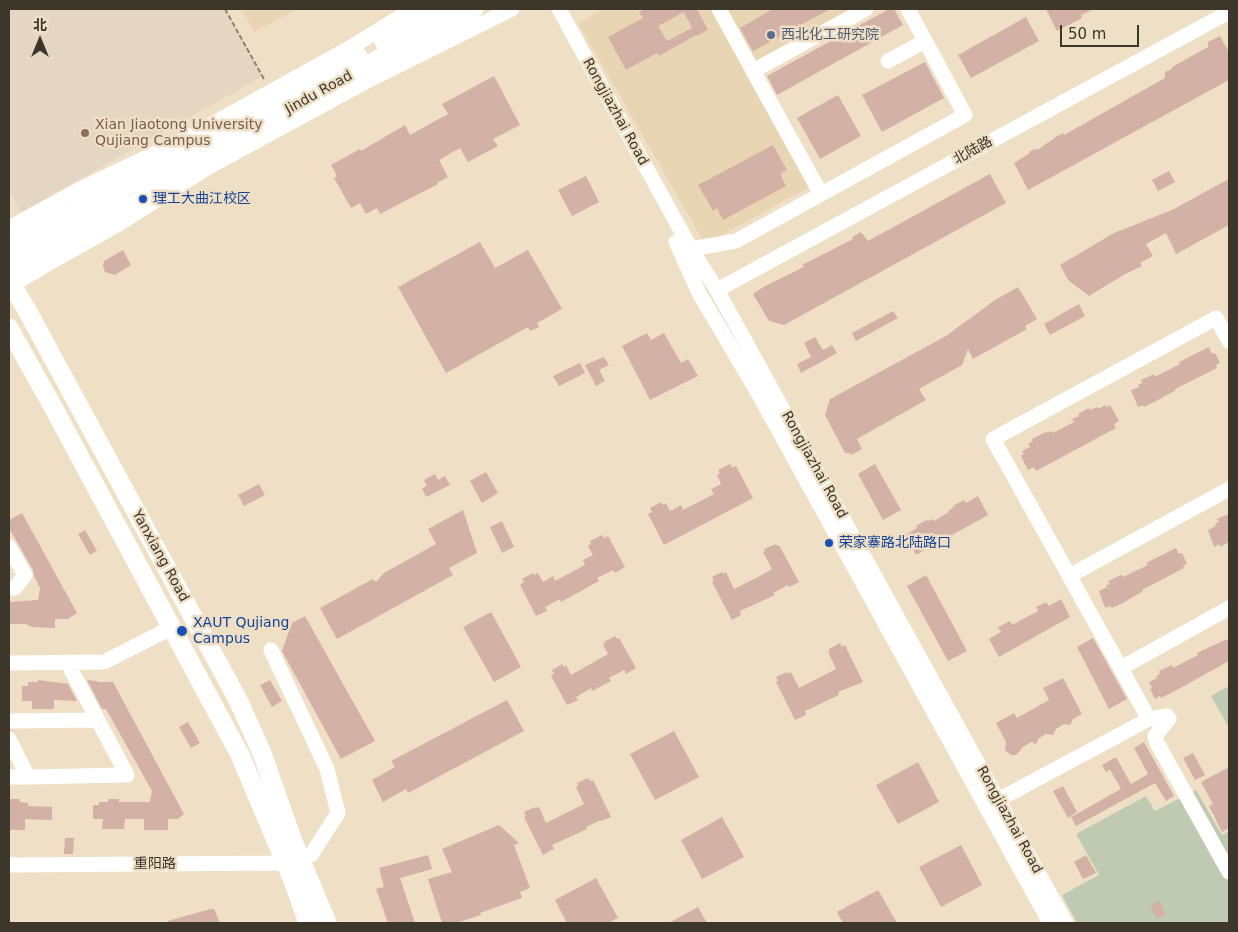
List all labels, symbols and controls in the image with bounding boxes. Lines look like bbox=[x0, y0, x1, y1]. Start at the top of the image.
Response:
north arrow bbox=[15, 15, 65, 65]
scale bar bbox=[1063, 15, 1142, 47]
text: 北 bbox=[33, 17, 47, 33]
text: 50 m bbox=[1068, 25, 1106, 43]
place label: 西北化工研究院 bbox=[781, 27, 879, 43]
marker: 西北化工研究院 bbox=[765, 29, 777, 41]
street label: Rongjiazhai Road bbox=[579, 55, 651, 169]
street label: Jindu Road bbox=[282, 68, 356, 118]
place label: Xian Jiaotong University Qujiang Campus bbox=[95, 117, 262, 150]
marker: Xian Jiaotong University Qujiang Campus bbox=[79, 127, 91, 139]
street label: 北陆路 bbox=[951, 133, 995, 169]
place label: 理工大曲江校区 bbox=[153, 191, 251, 207]
marker: 理工大曲江校区 bbox=[137, 193, 149, 205]
street label: Rongjiazhai Road bbox=[778, 408, 850, 522]
street label: Yanxiang Road bbox=[128, 507, 192, 605]
place label: 荣家寨路北陆路口 bbox=[839, 535, 951, 551]
marker: 荣家寨路北陆路口 bbox=[823, 537, 835, 549]
place label: XAUT Qujiang Campus bbox=[193, 615, 289, 648]
marker: XAUT Qujiang Campus bbox=[175, 624, 189, 638]
street label: Rongjiazhai Road bbox=[973, 763, 1045, 877]
street label: 重阳路 bbox=[134, 856, 176, 872]

